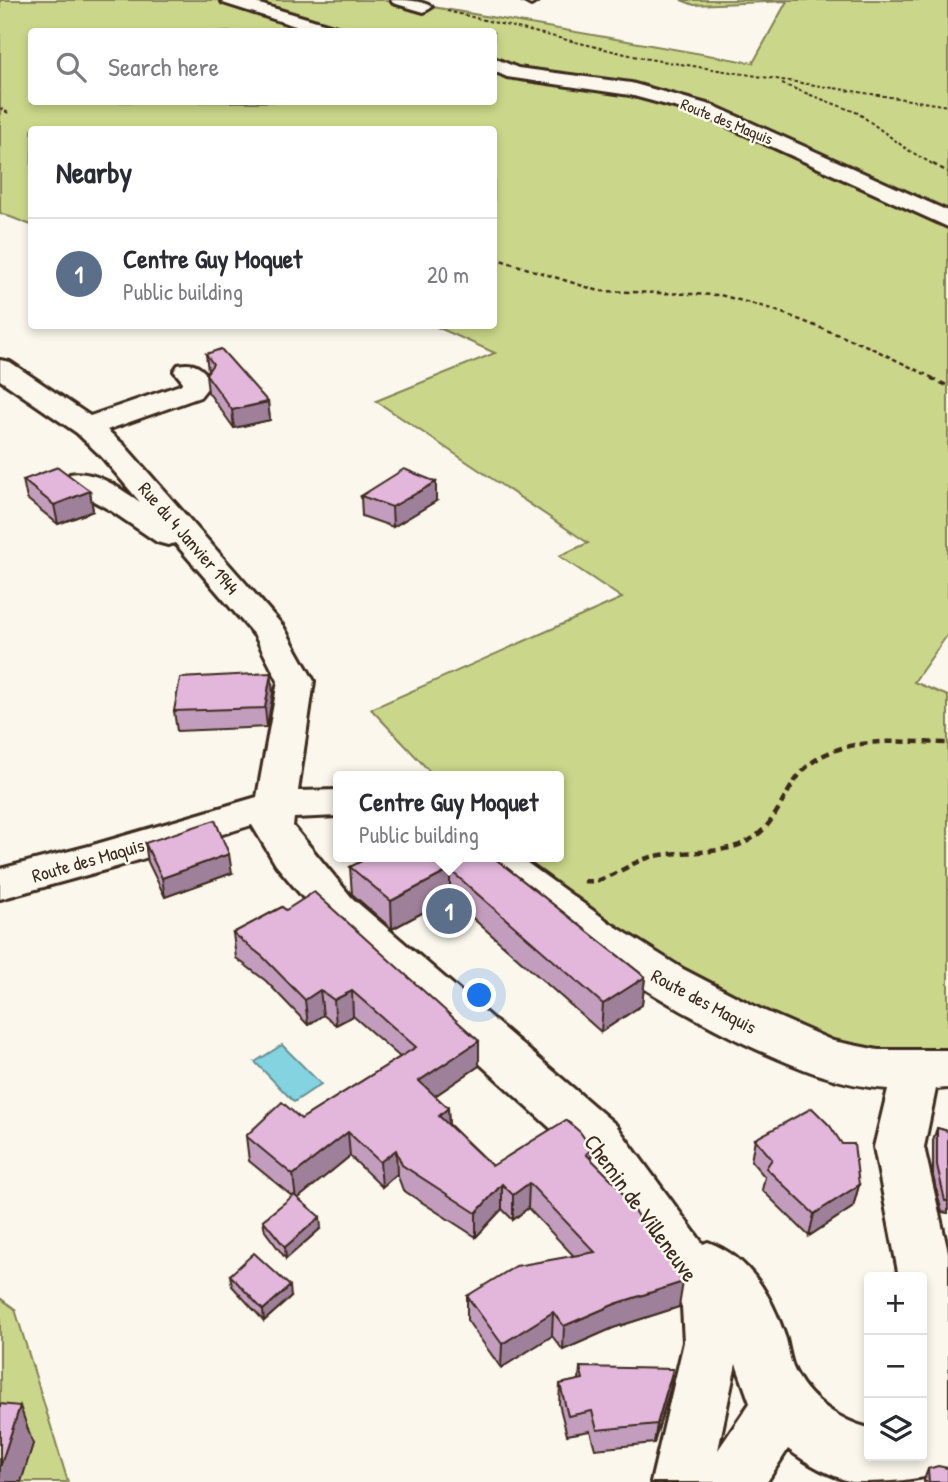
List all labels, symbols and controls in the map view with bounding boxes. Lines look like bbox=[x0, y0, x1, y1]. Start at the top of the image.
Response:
search box bbox=[28, 28, 497, 105]
icon: search bbox=[52, 48, 90, 86]
text: Search here bbox=[108, 49, 219, 84]
street label: Route des Maquis bbox=[678, 93, 776, 149]
text: Nearby bbox=[56, 152, 132, 192]
text: Centre Guy Moquet bbox=[123, 241, 302, 276]
text: 1 bbox=[75, 259, 83, 290]
text: 20 m bbox=[427, 259, 469, 290]
text: Public building bbox=[123, 276, 243, 307]
street label: Rue du 4 Janvier 1944 bbox=[133, 476, 245, 600]
popup bbox=[333, 771, 564, 862]
text: Centre Guy Moquet bbox=[359, 784, 538, 819]
text: Public building bbox=[359, 819, 479, 850]
street label: Route des Maquis bbox=[29, 832, 147, 888]
pin: 1 bbox=[426, 885, 472, 937]
street label: Route des Maquis bbox=[647, 962, 761, 1040]
your location bbox=[462, 978, 496, 1012]
street label: Chemin de Villeneuve bbox=[577, 1128, 706, 1288]
map controls bbox=[864, 1272, 927, 1461]
button: + bbox=[864, 1272, 927, 1335]
button: − bbox=[864, 1335, 927, 1398]
button: layers bbox=[864, 1398, 927, 1461]

